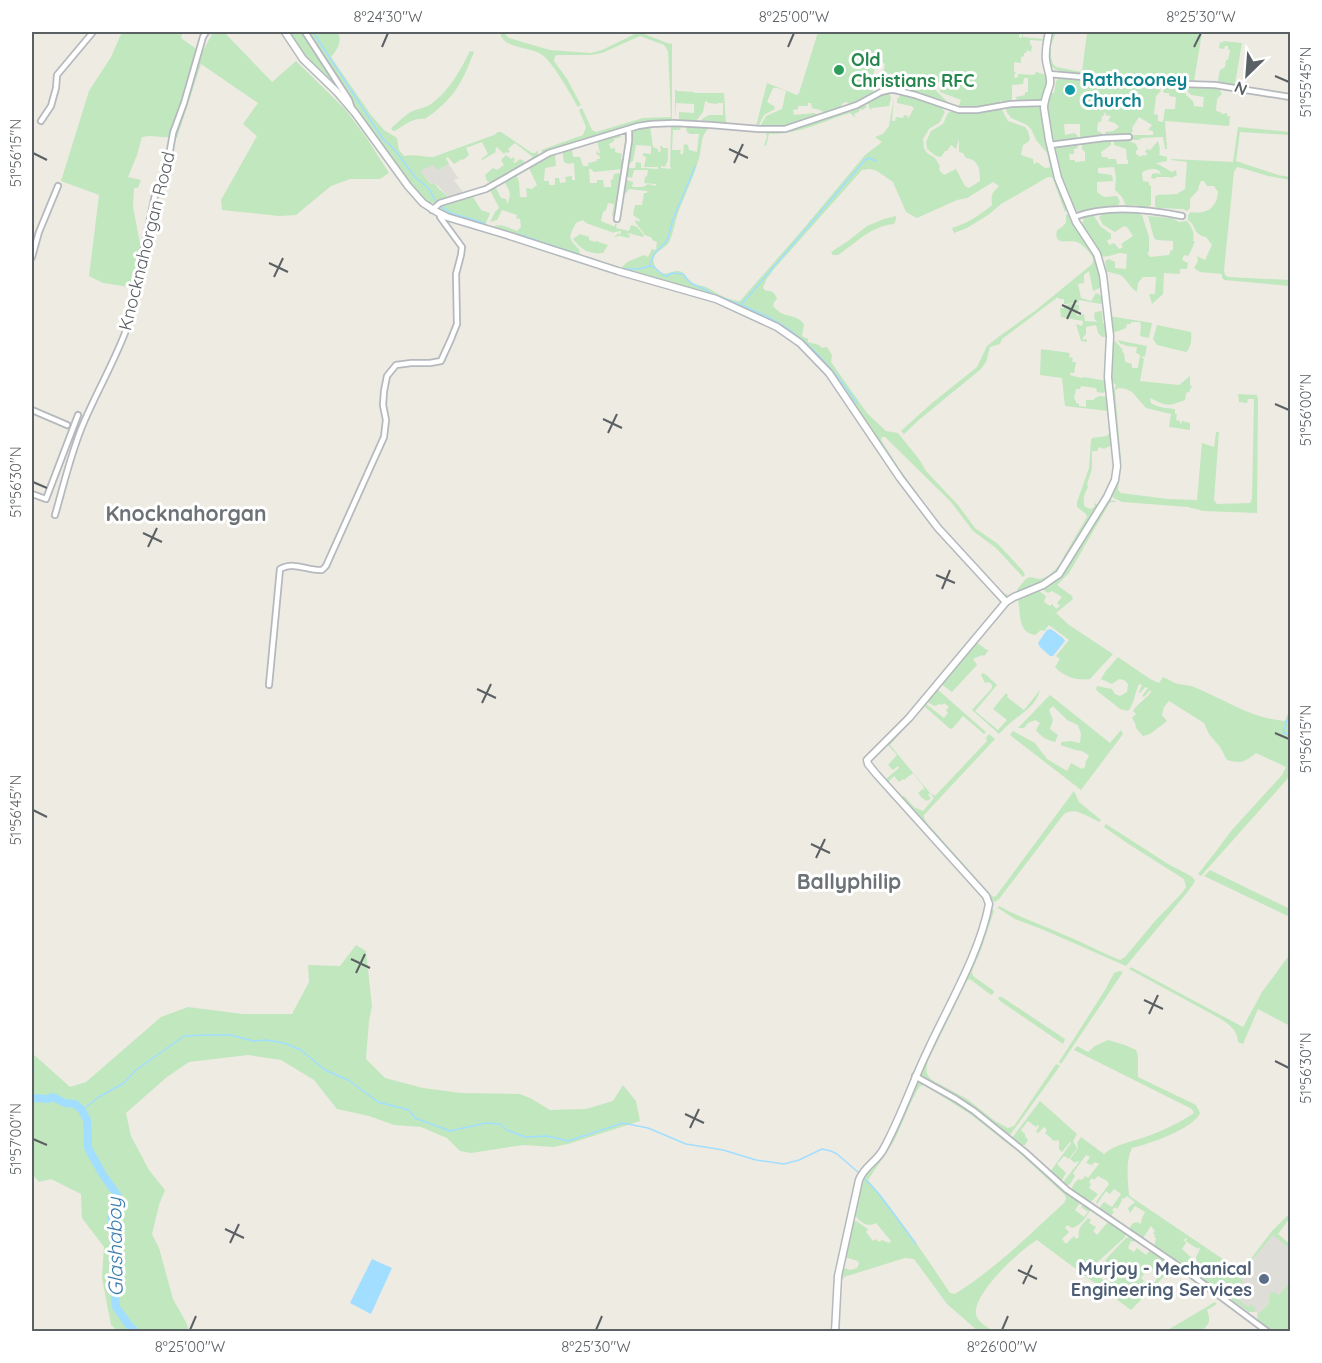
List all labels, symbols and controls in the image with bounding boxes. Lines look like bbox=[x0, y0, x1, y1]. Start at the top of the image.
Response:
text: 8°24'30"W bbox=[354, 7, 423, 26]
text: 8°25'00"W bbox=[759, 7, 830, 26]
text: 8°25'30"W bbox=[1166, 7, 1236, 26]
north arrow bbox=[1217, 45, 1277, 105]
text: 51°55'45"N bbox=[1296, 47, 1315, 117]
place label: Old Christians RFC bbox=[851, 48, 975, 92]
marker: Old Christians RFC bbox=[832, 63, 846, 77]
place label: Rathcooney Church bbox=[1082, 68, 1187, 112]
text: N bbox=[1231, 77, 1250, 100]
marker: Rathcooney Church bbox=[1063, 83, 1077, 97]
text: 51°56'15"N bbox=[6, 119, 25, 187]
street label: Knocknahorgan Road bbox=[113, 149, 180, 333]
text: 51°56'00"N bbox=[1296, 374, 1315, 446]
text: 51°56'30"N bbox=[6, 446, 25, 518]
district label: Knocknahorgan bbox=[106, 500, 267, 526]
text: 51°56'15"N bbox=[1296, 705, 1315, 773]
text: 51°56'45"N bbox=[6, 775, 25, 845]
district label: Ballyphilip bbox=[797, 868, 901, 894]
text: 51°56'30"N bbox=[1296, 1032, 1315, 1104]
text: 51°57'00"N bbox=[6, 1103, 25, 1175]
water label: Glashaboy bbox=[101, 1196, 128, 1297]
place label: Murjoy - Mechanical Engineering Services bbox=[1071, 1257, 1252, 1301]
marker: Murjoy - Mechanical Engineering Services bbox=[1257, 1272, 1271, 1286]
text: 8°25'00"W bbox=[155, 1337, 226, 1356]
text: 8°25'30"W bbox=[561, 1337, 631, 1356]
text: 8°26'00"W bbox=[967, 1337, 1038, 1356]

